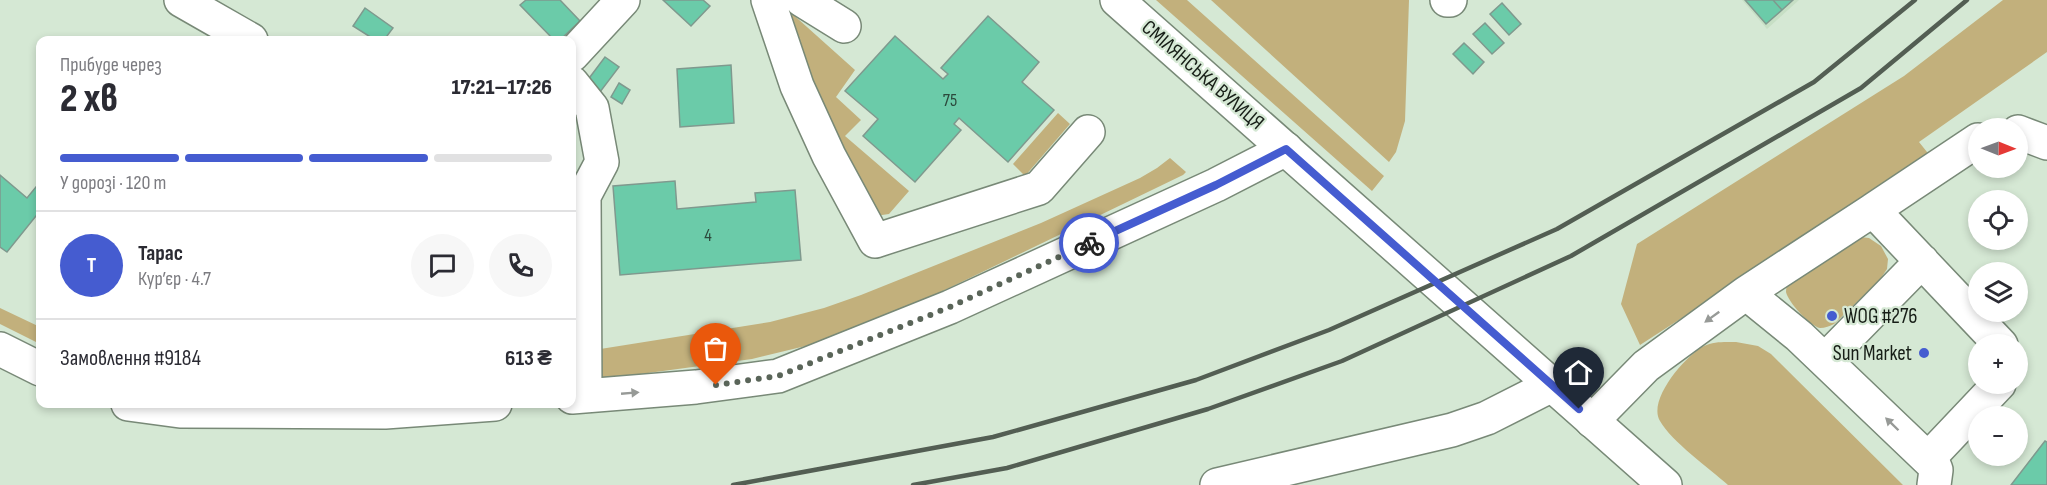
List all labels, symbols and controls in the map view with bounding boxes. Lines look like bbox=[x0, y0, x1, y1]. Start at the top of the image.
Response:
street label: СМІЛЯНСЬКА ВУЛИЦЯ bbox=[1137, 15, 1269, 135]
text: Прибуде через bbox=[60, 53, 162, 77]
text: 17:21–17:26 bbox=[452, 74, 552, 101]
text: 2 хв bbox=[60, 76, 118, 123]
house number: 75 bbox=[943, 90, 957, 111]
north arrow bbox=[1968, 118, 2028, 178]
map controls bbox=[1968, 118, 2028, 466]
text: У дорозі · 120 m bbox=[60, 171, 166, 195]
button: locate bbox=[1968, 190, 2028, 250]
courier bbox=[1059, 213, 1119, 273]
house number: 4 bbox=[704, 225, 712, 246]
icon: bike bbox=[1073, 227, 1106, 260]
button: chat bbox=[411, 234, 474, 297]
button: phone bbox=[489, 234, 552, 297]
text: Тарас bbox=[138, 240, 183, 267]
text: Т bbox=[87, 252, 96, 279]
button: layers bbox=[1968, 262, 2028, 322]
text: Кур’єр · 4.7 bbox=[138, 267, 211, 291]
place label: WOG #276 bbox=[1844, 304, 1918, 329]
marker: WOG #276 bbox=[1825, 309, 1839, 323]
one-way arrow bbox=[1705, 311, 1721, 323]
pin bbox=[690, 323, 741, 385]
icon: bag bbox=[699, 332, 732, 365]
button: + bbox=[1968, 334, 2028, 394]
place label: Sun Market bbox=[1833, 341, 1912, 366]
text: Замовлення #9184 bbox=[60, 345, 201, 372]
text: 613 ₴ bbox=[505, 345, 552, 372]
marker: Sun Market bbox=[1917, 346, 1931, 360]
pin bbox=[1553, 347, 1604, 409]
icon: home bbox=[1562, 356, 1595, 389]
one-way arrow bbox=[620, 388, 639, 398]
button: − bbox=[1968, 406, 2028, 466]
one-way arrow bbox=[1884, 417, 1899, 431]

